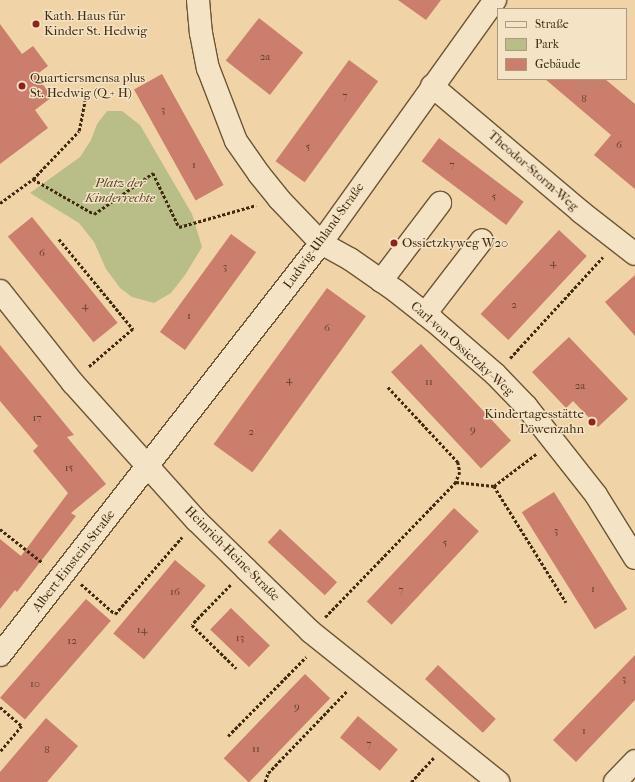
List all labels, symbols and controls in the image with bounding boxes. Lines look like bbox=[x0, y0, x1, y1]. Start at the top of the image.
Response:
legend bbox=[497, 8, 627, 80]
place label: Kath. Haus für Kinder St. Hedwig bbox=[44, 9, 147, 40]
text: Straße bbox=[535, 17, 569, 31]
marker: Kath. Haus für Kinder St. Hedwig bbox=[31, 19, 41, 29]
text: Park bbox=[535, 37, 559, 51]
house number: 2a bbox=[260, 50, 270, 64]
text: Gebäude bbox=[535, 57, 580, 71]
place label: Quartiersmensa plus St. Hedwig (Q + H) bbox=[30, 71, 145, 102]
marker: Quartiersmensa plus St. Hedwig (Q + H) bbox=[17, 81, 27, 91]
house number: 7 bbox=[342, 89, 348, 103]
house number: 8 bbox=[581, 92, 587, 106]
house number: 3 bbox=[161, 103, 165, 117]
street label: Theodor-Storm-Weg bbox=[485, 128, 581, 214]
house number: 6 bbox=[616, 138, 622, 152]
house number: 5 bbox=[306, 140, 310, 154]
house number: 1 bbox=[192, 158, 196, 172]
house number: 7 bbox=[449, 158, 455, 172]
park label: Platz der Kinderrechte bbox=[85, 176, 155, 207]
street label: Ludwig-Uhland-Straße bbox=[280, 180, 368, 292]
house number: 5 bbox=[492, 190, 496, 204]
place label: Ossietzkyweg W20 bbox=[402, 235, 508, 251]
marker: Ossietzkyweg W20 bbox=[389, 238, 399, 248]
house number: 6 bbox=[39, 246, 45, 260]
house number: 4 bbox=[550, 256, 556, 270]
house number: 3 bbox=[223, 260, 227, 274]
house number: 2 bbox=[511, 298, 517, 312]
house number: 4 bbox=[82, 299, 88, 313]
street label: Carl-von-Ossietzky-Weg bbox=[407, 299, 517, 399]
house number: 1 bbox=[187, 309, 191, 323]
house number: 6 bbox=[324, 321, 330, 335]
house number: 4 bbox=[286, 373, 292, 387]
house number: 11 bbox=[425, 375, 433, 389]
house number: 2a bbox=[575, 379, 585, 393]
place label: Kindertagesstätte Löwenzahn bbox=[484, 407, 584, 438]
house number: 17 bbox=[32, 411, 42, 425]
marker: Kindertagesstätte Löwenzahn bbox=[587, 417, 597, 427]
house number: 9 bbox=[470, 423, 476, 437]
house number: 2 bbox=[248, 425, 254, 439]
house number: 15 bbox=[65, 461, 73, 475]
street label: Heinrich-Heine-Straße bbox=[181, 503, 283, 605]
street label: Albert-Einstein-Straße bbox=[29, 507, 119, 615]
house number: 3 bbox=[554, 524, 558, 538]
house number: 5 bbox=[443, 536, 447, 550]
house number: 1 bbox=[591, 582, 595, 596]
house number: 7 bbox=[398, 583, 404, 597]
house number: 16 bbox=[170, 585, 180, 599]
house number: 14 bbox=[137, 623, 147, 637]
house number: 13 bbox=[236, 631, 244, 645]
house number: 12 bbox=[67, 634, 77, 648]
house number: 3 bbox=[622, 672, 626, 686]
house number: 10 bbox=[30, 677, 40, 691]
house number: 9 bbox=[294, 700, 300, 714]
house number: 1 bbox=[582, 724, 586, 738]
house number: 7 bbox=[366, 737, 372, 751]
house number: 11 bbox=[252, 742, 260, 756]
house number: 8 bbox=[44, 743, 50, 757]

